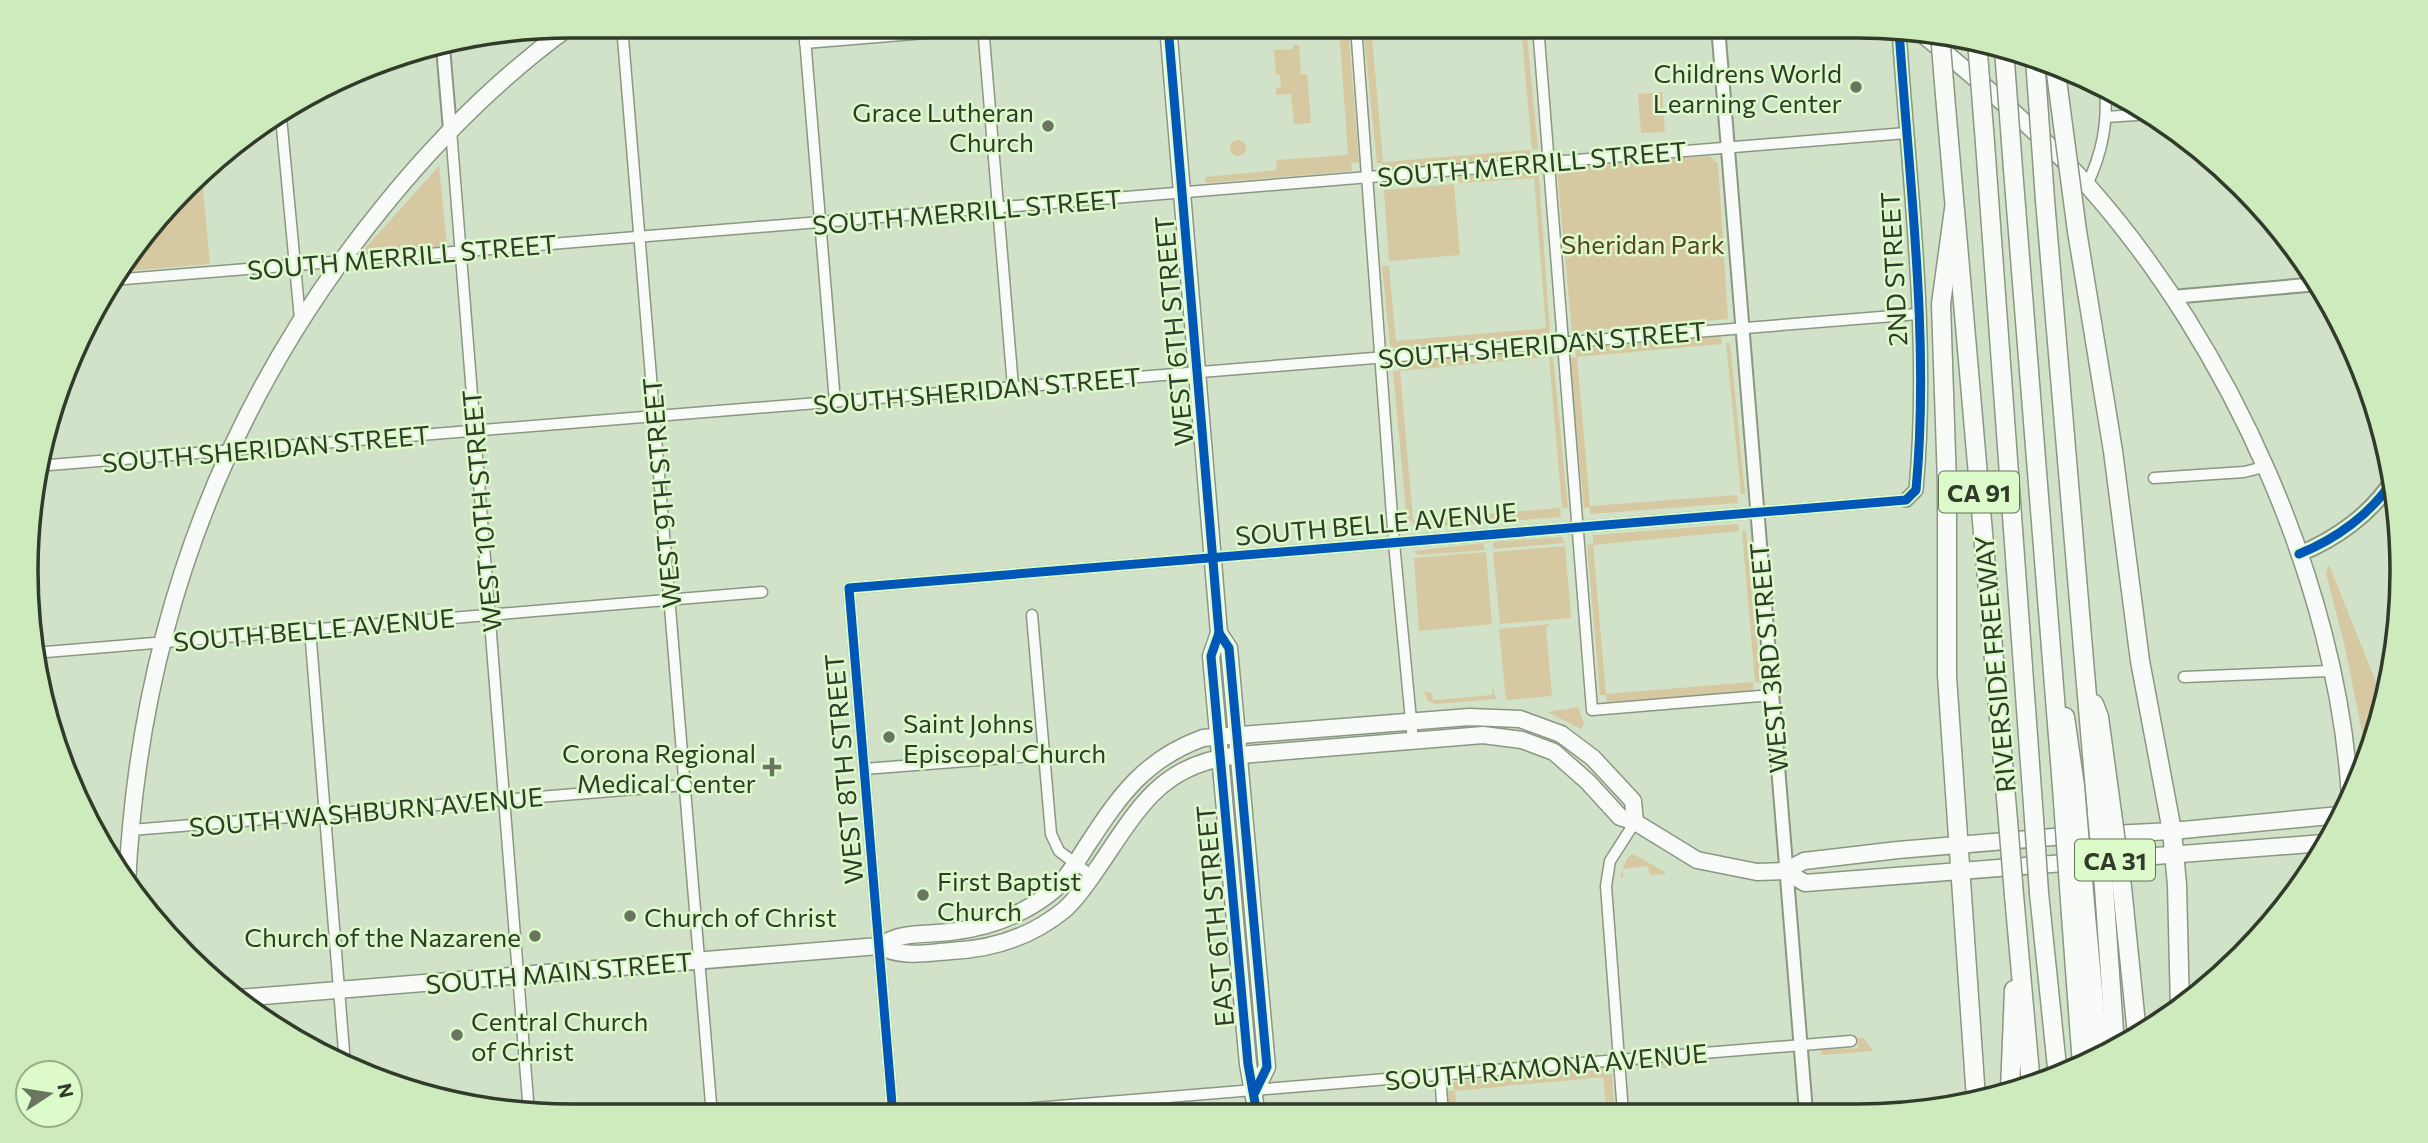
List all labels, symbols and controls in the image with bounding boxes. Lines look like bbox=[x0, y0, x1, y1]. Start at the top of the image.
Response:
place label: Childrens World Learning Center bbox=[1653, 57, 1842, 118]
marker: Childrens World Learning Center bbox=[1848, 79, 1864, 95]
place label: Grace Lutheran Church bbox=[852, 96, 1034, 157]
marker: Grace Lutheran Church bbox=[1040, 118, 1056, 134]
street label: SOUTH MERRILL STREET bbox=[1376, 134, 1688, 192]
street label: SOUTH MERRILL STREET bbox=[811, 182, 1123, 240]
street label: 2ND STREET bbox=[1873, 191, 1913, 347]
street label: WEST 6TH STREET bbox=[1147, 215, 1199, 447]
street label: SOUTH MERRILL STREET bbox=[246, 227, 558, 285]
park label: Sheridan Park bbox=[1561, 228, 1725, 259]
street label: SOUTH SHERIDAN STREET bbox=[1377, 314, 1707, 374]
street label: SOUTH SHERIDAN STREET bbox=[812, 360, 1142, 420]
street label: WEST 9TH STREET bbox=[635, 377, 687, 609]
street label: WEST 10TH STREET bbox=[455, 388, 507, 634]
street label: SOUTH SHERIDAN STREET bbox=[101, 418, 431, 478]
road number: CA 91 bbox=[1939, 472, 2019, 512]
street label: SOUTH BELLE AVENUE bbox=[1234, 495, 1518, 551]
street label: RIVERSIDE FREEWAY bbox=[1967, 534, 2021, 794]
street label: WEST 3RD STREET bbox=[1742, 541, 1794, 775]
street label: SOUTH BELLE AVENUE bbox=[172, 601, 456, 657]
street label: WEST 8TH STREET bbox=[817, 653, 869, 885]
place label: Saint Johns Episcopal Church bbox=[903, 707, 1106, 768]
marker: Saint Johns Episcopal Church bbox=[881, 729, 897, 745]
place label: Corona Regional Medical Center bbox=[562, 737, 756, 798]
marker: Corona Regional Medical Center bbox=[762, 757, 782, 777]
street label: SOUTH WASHBURN AVENUE bbox=[188, 780, 544, 842]
street label: EAST 6TH STREET bbox=[1189, 804, 1239, 1028]
road number: CA 31 bbox=[2075, 840, 2155, 880]
place label: First Baptist Church bbox=[937, 865, 1081, 926]
marker: First Baptist Church bbox=[915, 887, 931, 903]
place label: Church of Christ bbox=[644, 901, 837, 932]
marker: Church of Christ bbox=[622, 908, 638, 924]
place label: Church of the Nazarene bbox=[244, 921, 521, 952]
marker: Church of the Nazarene bbox=[527, 928, 543, 944]
street label: SOUTH MAIN STREET bbox=[424, 945, 694, 999]
place label: Central Church of Christ bbox=[471, 1005, 648, 1066]
marker: Central Church of Christ bbox=[449, 1027, 465, 1043]
street label: SOUTH RAMONA AVENUE bbox=[1384, 1036, 1708, 1096]
north arrow bbox=[14, 1059, 84, 1129]
text: N bbox=[53, 1081, 79, 1100]

